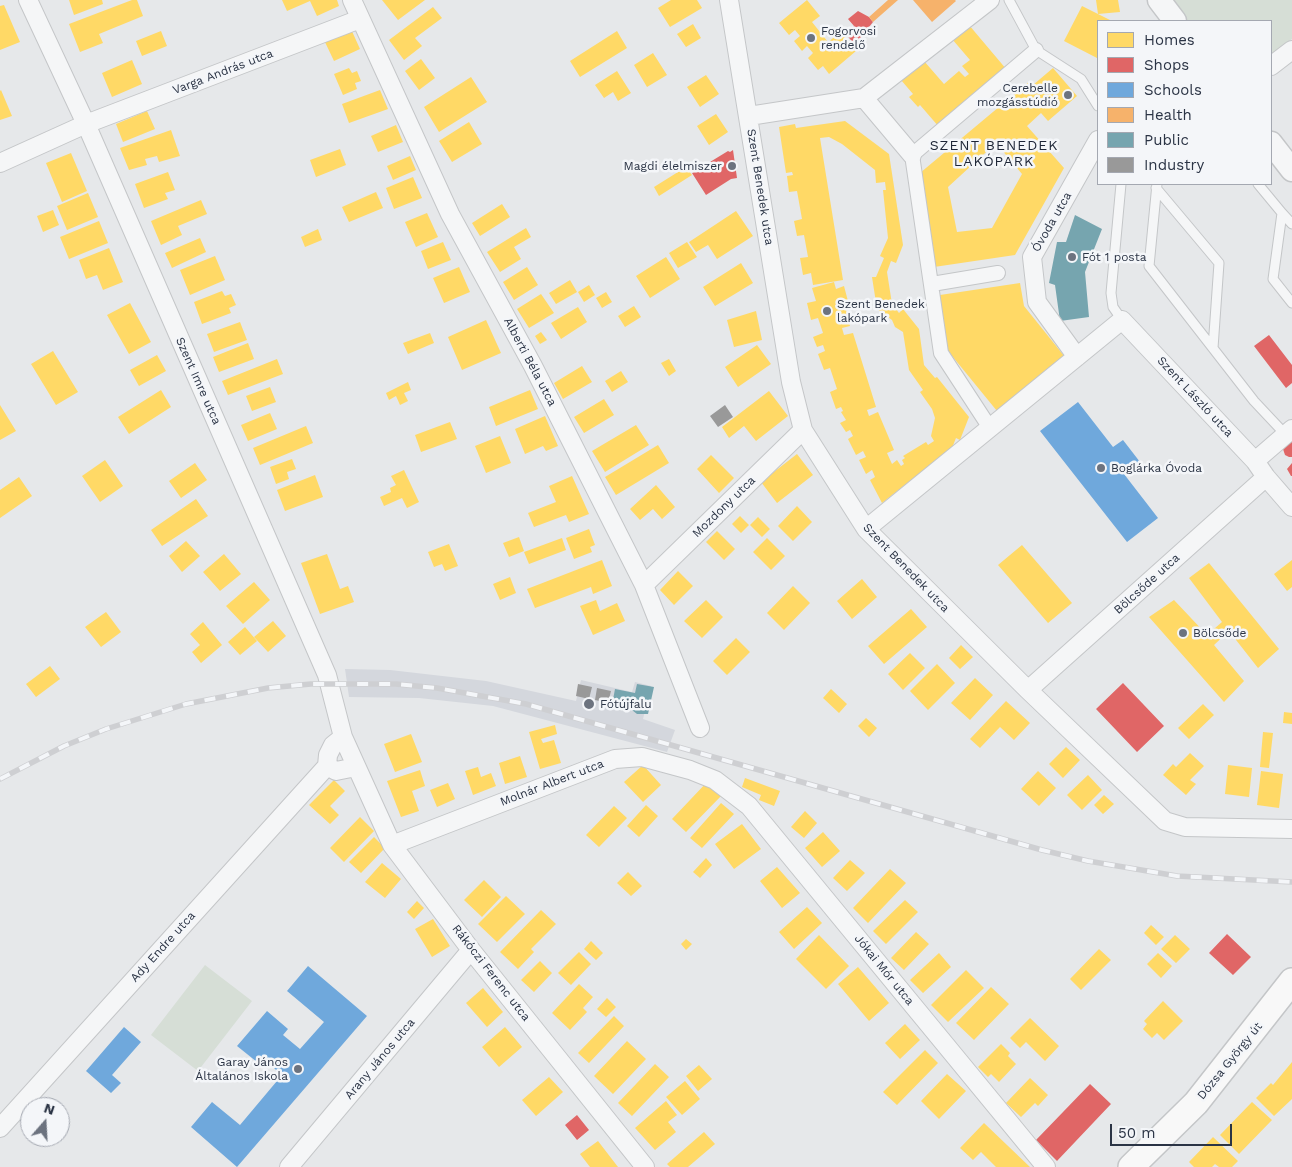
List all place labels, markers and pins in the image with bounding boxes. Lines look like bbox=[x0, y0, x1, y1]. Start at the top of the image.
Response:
place label: Fogorvosi rendelő bbox=[821, 24, 876, 52]
marker: Fogorvosi rendelő bbox=[805, 32, 817, 44]
place label: Cerebelle mozgásstúdió bbox=[977, 81, 1058, 109]
marker: Cerebelle mozgásstúdió bbox=[1062, 89, 1074, 101]
place label: Magdi élelmiszer bbox=[624, 159, 722, 173]
marker: Magdi élelmiszer bbox=[726, 160, 738, 172]
place label: Fót 1 posta bbox=[1082, 250, 1147, 264]
marker: Fót 1 posta bbox=[1066, 251, 1078, 263]
place label: Szent Benedek lakópark bbox=[837, 297, 925, 325]
marker: Szent Benedek lakópark bbox=[821, 305, 833, 317]
place label: Boglárka Óvoda bbox=[1111, 461, 1202, 475]
marker: Boglárka Óvoda bbox=[1095, 462, 1107, 474]
place label: Bölcsőde bbox=[1193, 626, 1246, 640]
marker: Bölcsőde bbox=[1177, 627, 1189, 639]
marker: Fótújfalu bbox=[582, 697, 596, 711]
place label: Fótújfalu bbox=[600, 697, 652, 711]
place label: Garay János Általános Iskola bbox=[195, 1055, 288, 1083]
marker: Garay János Általános Iskola bbox=[292, 1063, 304, 1075]

